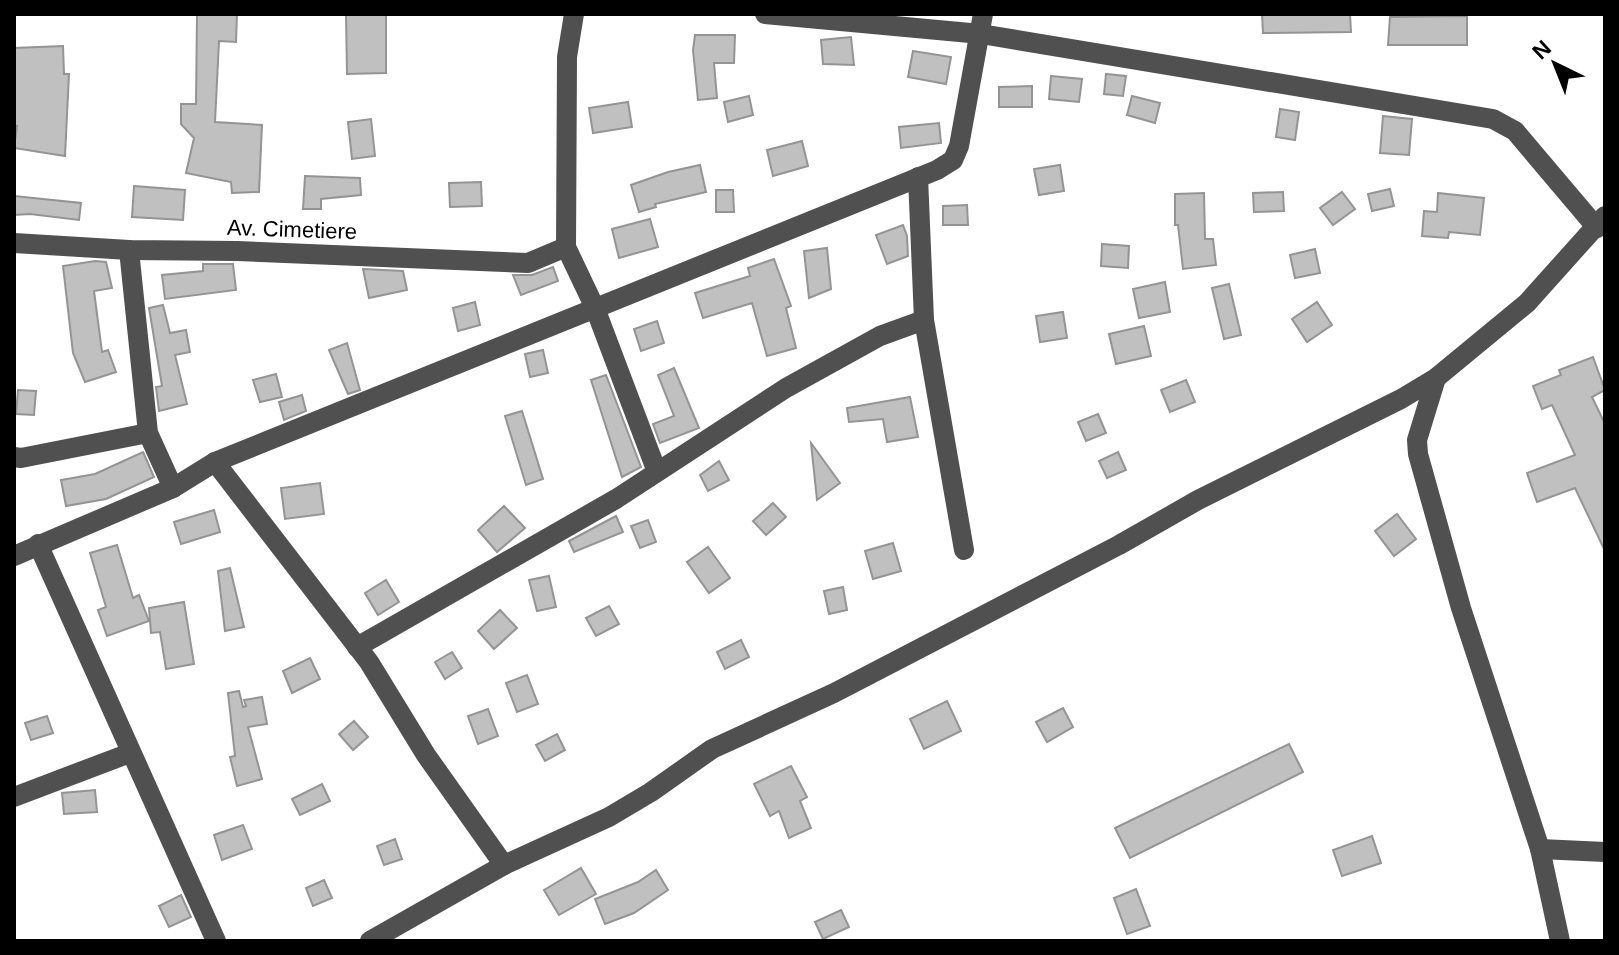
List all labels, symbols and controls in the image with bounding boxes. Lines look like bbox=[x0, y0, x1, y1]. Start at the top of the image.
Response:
north arrow bbox=[1515, 24, 1595, 104]
text: N bbox=[1527, 35, 1556, 64]
street label: Av. Cimetiere bbox=[227, 215, 357, 244]

